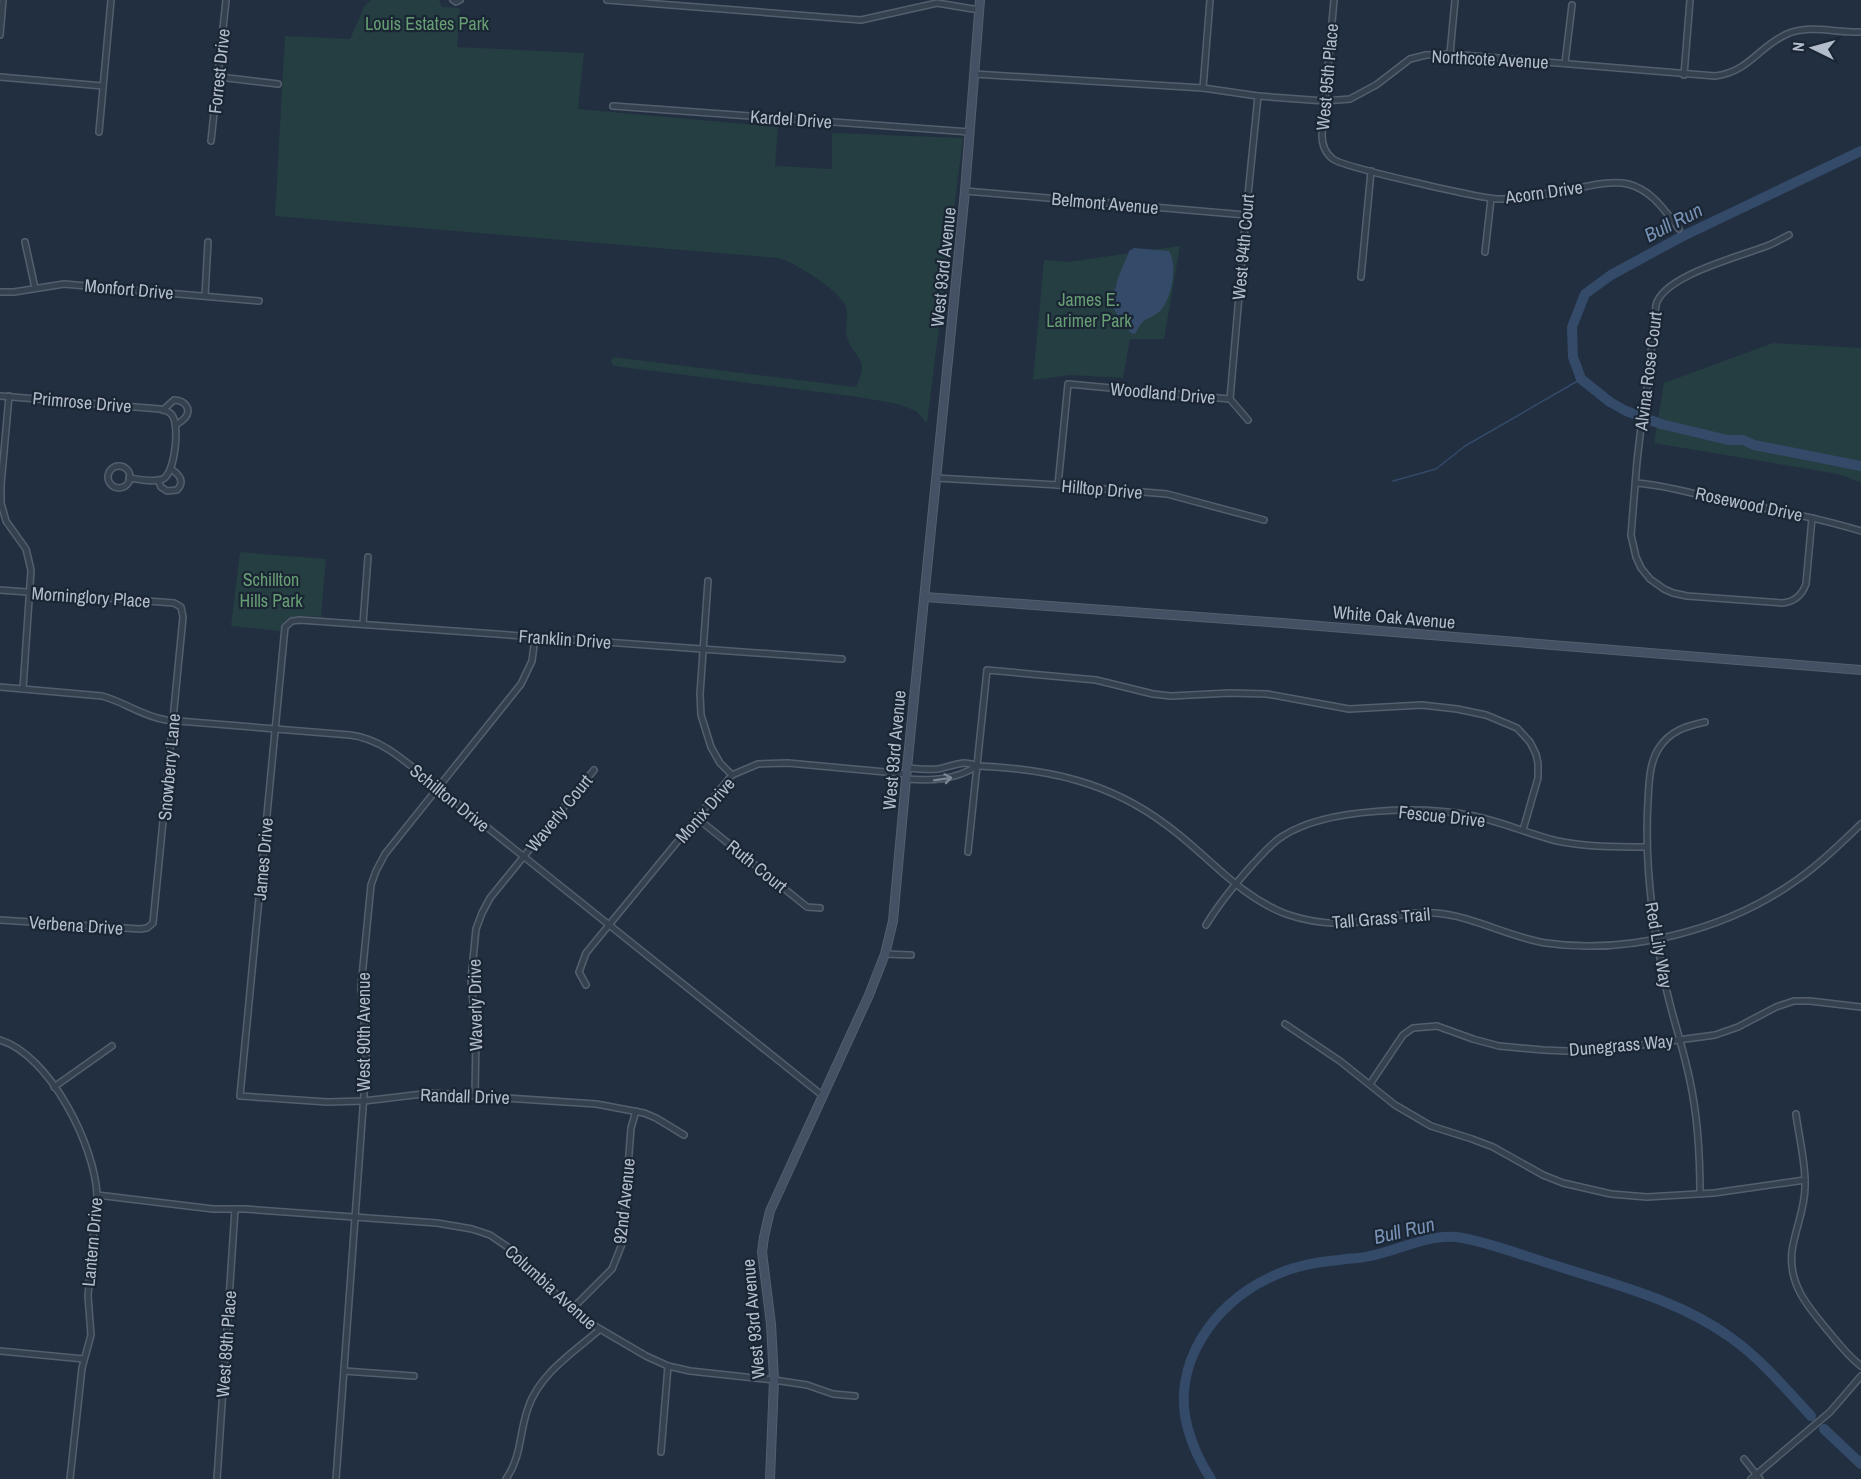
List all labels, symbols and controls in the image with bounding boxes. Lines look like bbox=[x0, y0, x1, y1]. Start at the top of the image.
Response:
park label: Louis Estates Park bbox=[365, 11, 490, 36]
north arrow bbox=[1783, 18, 1843, 78]
street label: West 95th Place bbox=[1310, 22, 1344, 132]
street label: Forrest Drive bbox=[202, 27, 236, 115]
text: N bbox=[1787, 41, 1809, 52]
street label: Northcote Avenue bbox=[1431, 43, 1549, 75]
street label: Kardel Drive bbox=[749, 104, 833, 134]
street label: Acorn Drive bbox=[1503, 174, 1584, 210]
street label: Belmont Avenue bbox=[1050, 186, 1160, 220]
street label: West 94th Court bbox=[1226, 193, 1260, 301]
water label: Bull Run bbox=[1639, 196, 1707, 248]
street label: West 93rd Avenue bbox=[924, 206, 962, 328]
street label: Monfort Drive bbox=[83, 273, 175, 305]
park label: James E. Larimer Park bbox=[1046, 287, 1132, 333]
street label: Alvina Rose Court bbox=[1628, 310, 1668, 433]
street label: Woodland Drive bbox=[1109, 376, 1217, 410]
street label: Primrose Drive bbox=[31, 385, 133, 419]
street label: Hilltop Drive bbox=[1060, 473, 1144, 505]
street label: Rosewood Drive bbox=[1693, 480, 1805, 528]
park label: Schillton Hills Park bbox=[239, 567, 303, 613]
street label: Morninglory Place bbox=[31, 580, 151, 614]
street label: White Oak Avenue bbox=[1332, 599, 1456, 635]
street label: Franklin Drive bbox=[518, 623, 612, 655]
street label: West 93rd Avenue bbox=[876, 689, 912, 811]
street label: Snowberry Lane bbox=[152, 712, 186, 822]
street label: Schillton Drive bbox=[405, 758, 495, 838]
street label: Waverly Court bbox=[520, 769, 598, 857]
street label: Monix Drive bbox=[669, 772, 741, 848]
one-way arrow bbox=[933, 773, 952, 784]
street label: Fescue Drive bbox=[1397, 799, 1487, 833]
street label: James Drive bbox=[247, 817, 279, 901]
street label: Ruth Court bbox=[721, 834, 793, 898]
street label: Red Lily Way bbox=[1639, 900, 1679, 991]
street label: Tall Grass Trail bbox=[1331, 901, 1431, 935]
street label: Verbena Drive bbox=[28, 909, 124, 941]
street label: Waverly Drive bbox=[462, 959, 488, 1051]
street label: West 90th Avenue bbox=[351, 972, 376, 1092]
street label: Dunegrass Way bbox=[1568, 1028, 1675, 1062]
street label: Randall Drive bbox=[420, 1082, 510, 1110]
street label: 92nd Avenue bbox=[607, 1157, 641, 1245]
street label: Lantern Drive bbox=[76, 1196, 108, 1288]
water label: Bull Run bbox=[1371, 1210, 1437, 1250]
street label: Columbia Avenue bbox=[499, 1239, 603, 1335]
street label: West 93rd Avenue bbox=[735, 1258, 771, 1380]
street label: West 89th Place bbox=[210, 1290, 242, 1398]

